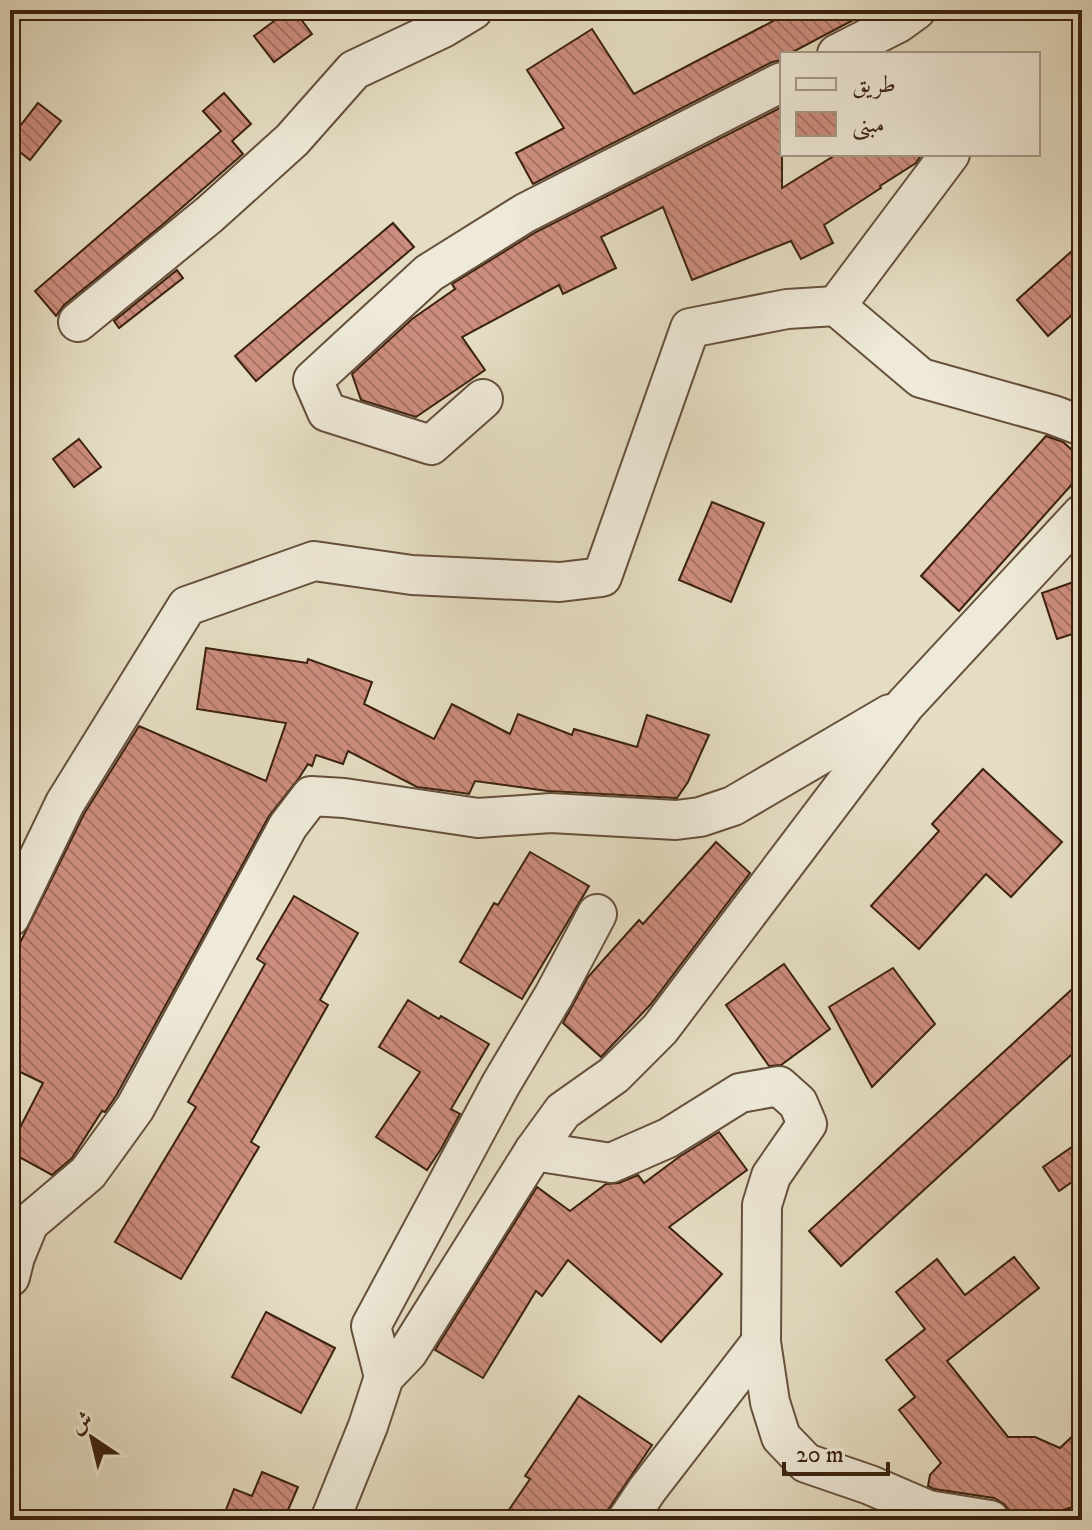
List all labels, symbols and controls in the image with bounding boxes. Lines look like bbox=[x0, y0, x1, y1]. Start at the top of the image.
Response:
legend bbox=[780, 52, 1040, 156]
text: طريق bbox=[852, 70, 896, 100]
text: مبنى bbox=[852, 110, 885, 141]
north arrow bbox=[52, 1398, 132, 1478]
text: ش bbox=[65, 1406, 98, 1440]
scale bar bbox=[784, 1426, 888, 1476]
text: 20 m bbox=[796, 1440, 844, 1470]

